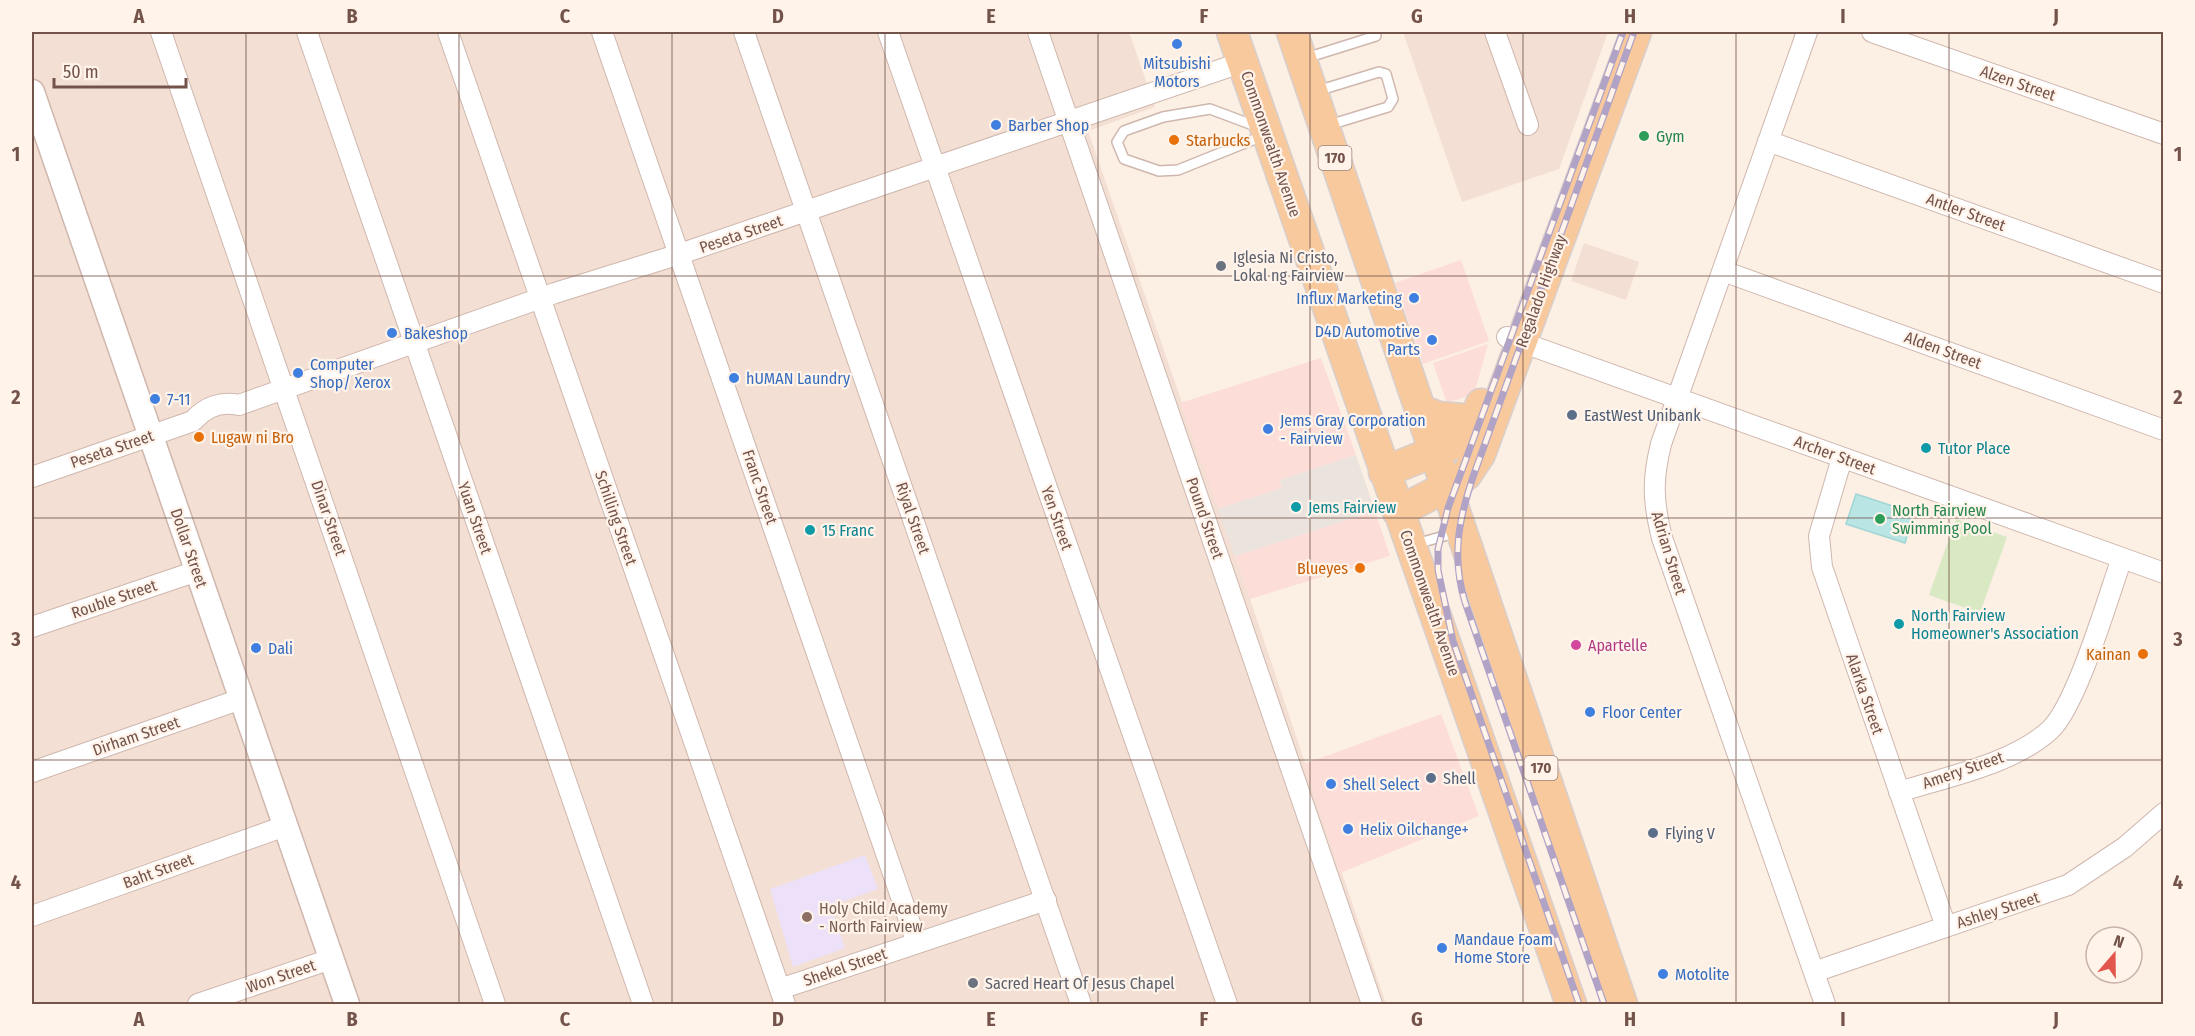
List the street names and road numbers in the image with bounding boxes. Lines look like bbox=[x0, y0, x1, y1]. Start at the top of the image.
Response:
street label: Alzen Street bbox=[1978, 61, 2059, 105]
street label: Commonwealth Avenue bbox=[1237, 68, 1305, 220]
road number: 170 bbox=[1318, 146, 1352, 170]
street label: Antler Street bbox=[1924, 189, 2009, 235]
street label: Peseta Street bbox=[697, 211, 786, 257]
street label: Regalado Highway bbox=[1512, 231, 1571, 350]
street label: Alden Street bbox=[1902, 327, 1985, 373]
street label: Peseta Street bbox=[68, 426, 157, 472]
street label: Archer Street bbox=[1792, 431, 1879, 479]
street label: Franc Street bbox=[738, 447, 782, 528]
street label: Schilling Street bbox=[591, 468, 641, 569]
street label: Pound Street bbox=[1182, 475, 1228, 562]
street label: Dinar Street bbox=[307, 478, 351, 559]
street label: Yuan Street bbox=[454, 479, 496, 557]
street label: Riyal Street bbox=[892, 480, 934, 557]
street label: Yen Street bbox=[1037, 483, 1077, 553]
street label: Dollar Street bbox=[167, 506, 212, 591]
street label: Adrian Street bbox=[1647, 509, 1691, 598]
street label: Commonwealth Avenue bbox=[1396, 527, 1464, 679]
street label: Rouble Street bbox=[69, 575, 160, 622]
street label: Alarka Street bbox=[1842, 651, 1888, 738]
street label: Dirham Street bbox=[90, 712, 183, 760]
street label: Amery Street bbox=[1920, 747, 2007, 793]
road number: 170 bbox=[1524, 756, 1558, 780]
street label: Baht Street bbox=[120, 849, 196, 892]
street label: Ashley Street bbox=[1954, 887, 2043, 932]
street label: Shekel Street bbox=[801, 944, 890, 990]
street label: Won Street bbox=[244, 955, 319, 997]

